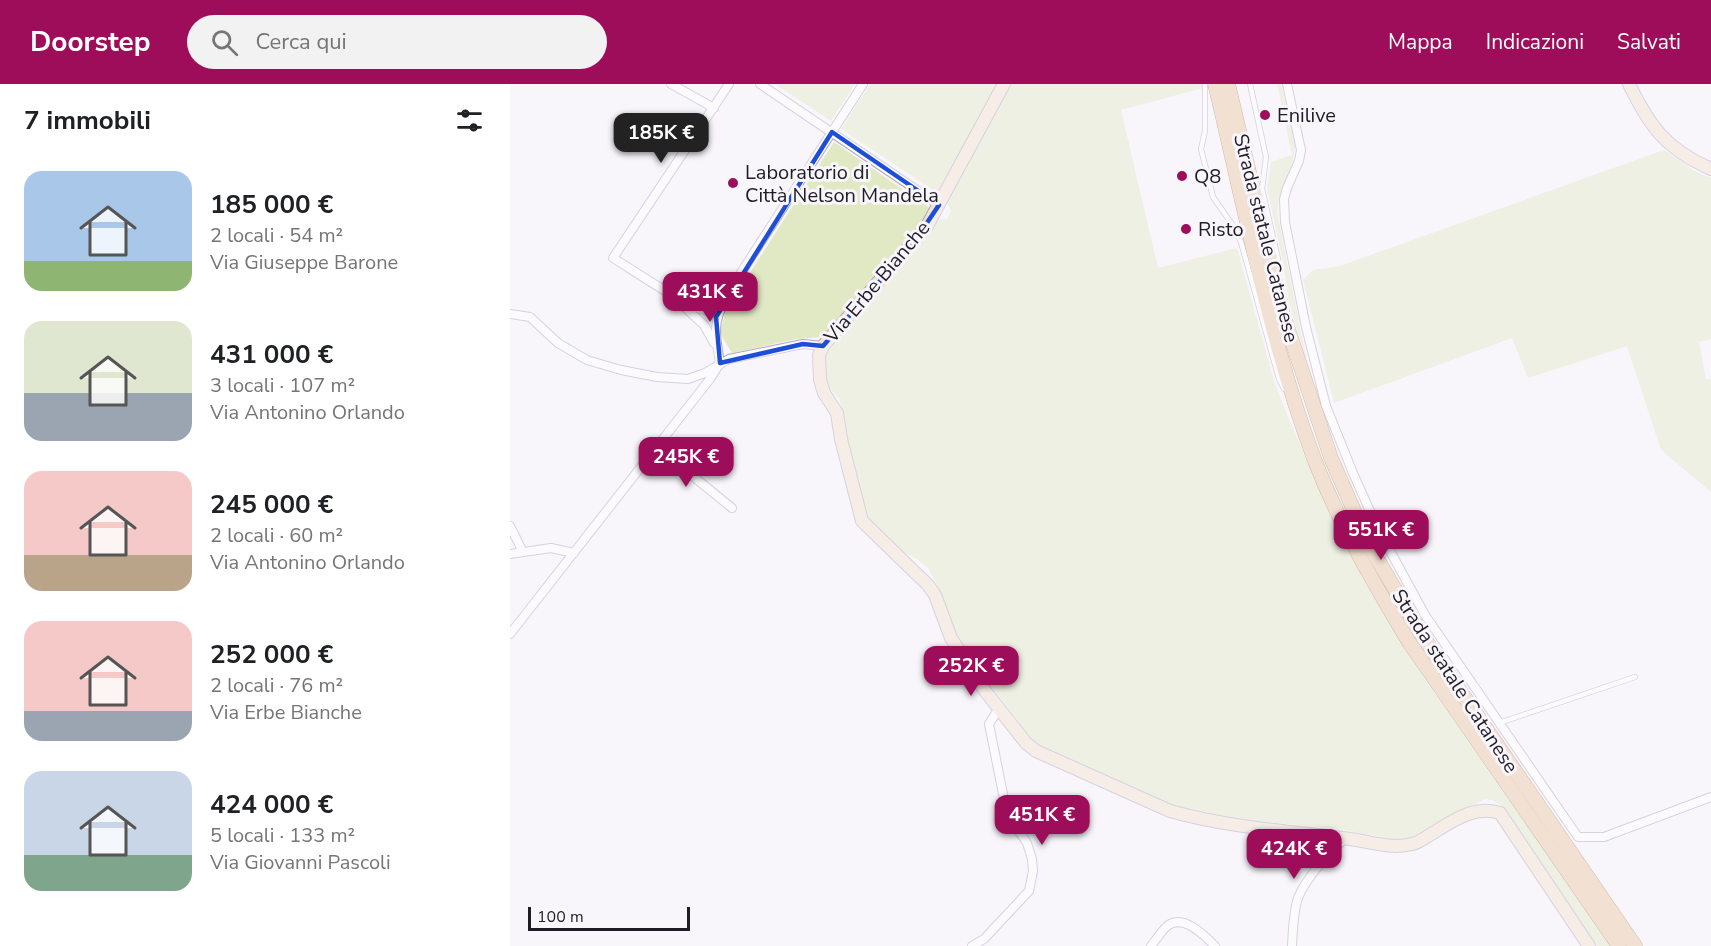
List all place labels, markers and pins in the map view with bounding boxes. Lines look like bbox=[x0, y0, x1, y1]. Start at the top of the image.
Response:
place label: Enilive bbox=[1277, 102, 1336, 129]
marker: Enilive bbox=[1258, 108, 1272, 122]
pin: 185K € bbox=[612, 113, 710, 164]
place label: Laboratorio di Città Nelson Mandela bbox=[745, 159, 939, 209]
place label: Q8 bbox=[1194, 163, 1221, 190]
marker: Q8 bbox=[1175, 169, 1189, 183]
marker: Laboratorio di Città Nelson Mandela bbox=[726, 176, 740, 190]
place label: Risto bbox=[1198, 216, 1244, 243]
marker: Risto bbox=[1179, 222, 1193, 236]
pin: 431K € bbox=[661, 272, 759, 323]
pin: 245K € bbox=[637, 437, 735, 488]
pin: 551K € bbox=[1332, 510, 1430, 561]
pin: 252K € bbox=[922, 646, 1020, 697]
pin: 451K € bbox=[993, 795, 1091, 846]
pin: 424K € bbox=[1245, 829, 1343, 880]

